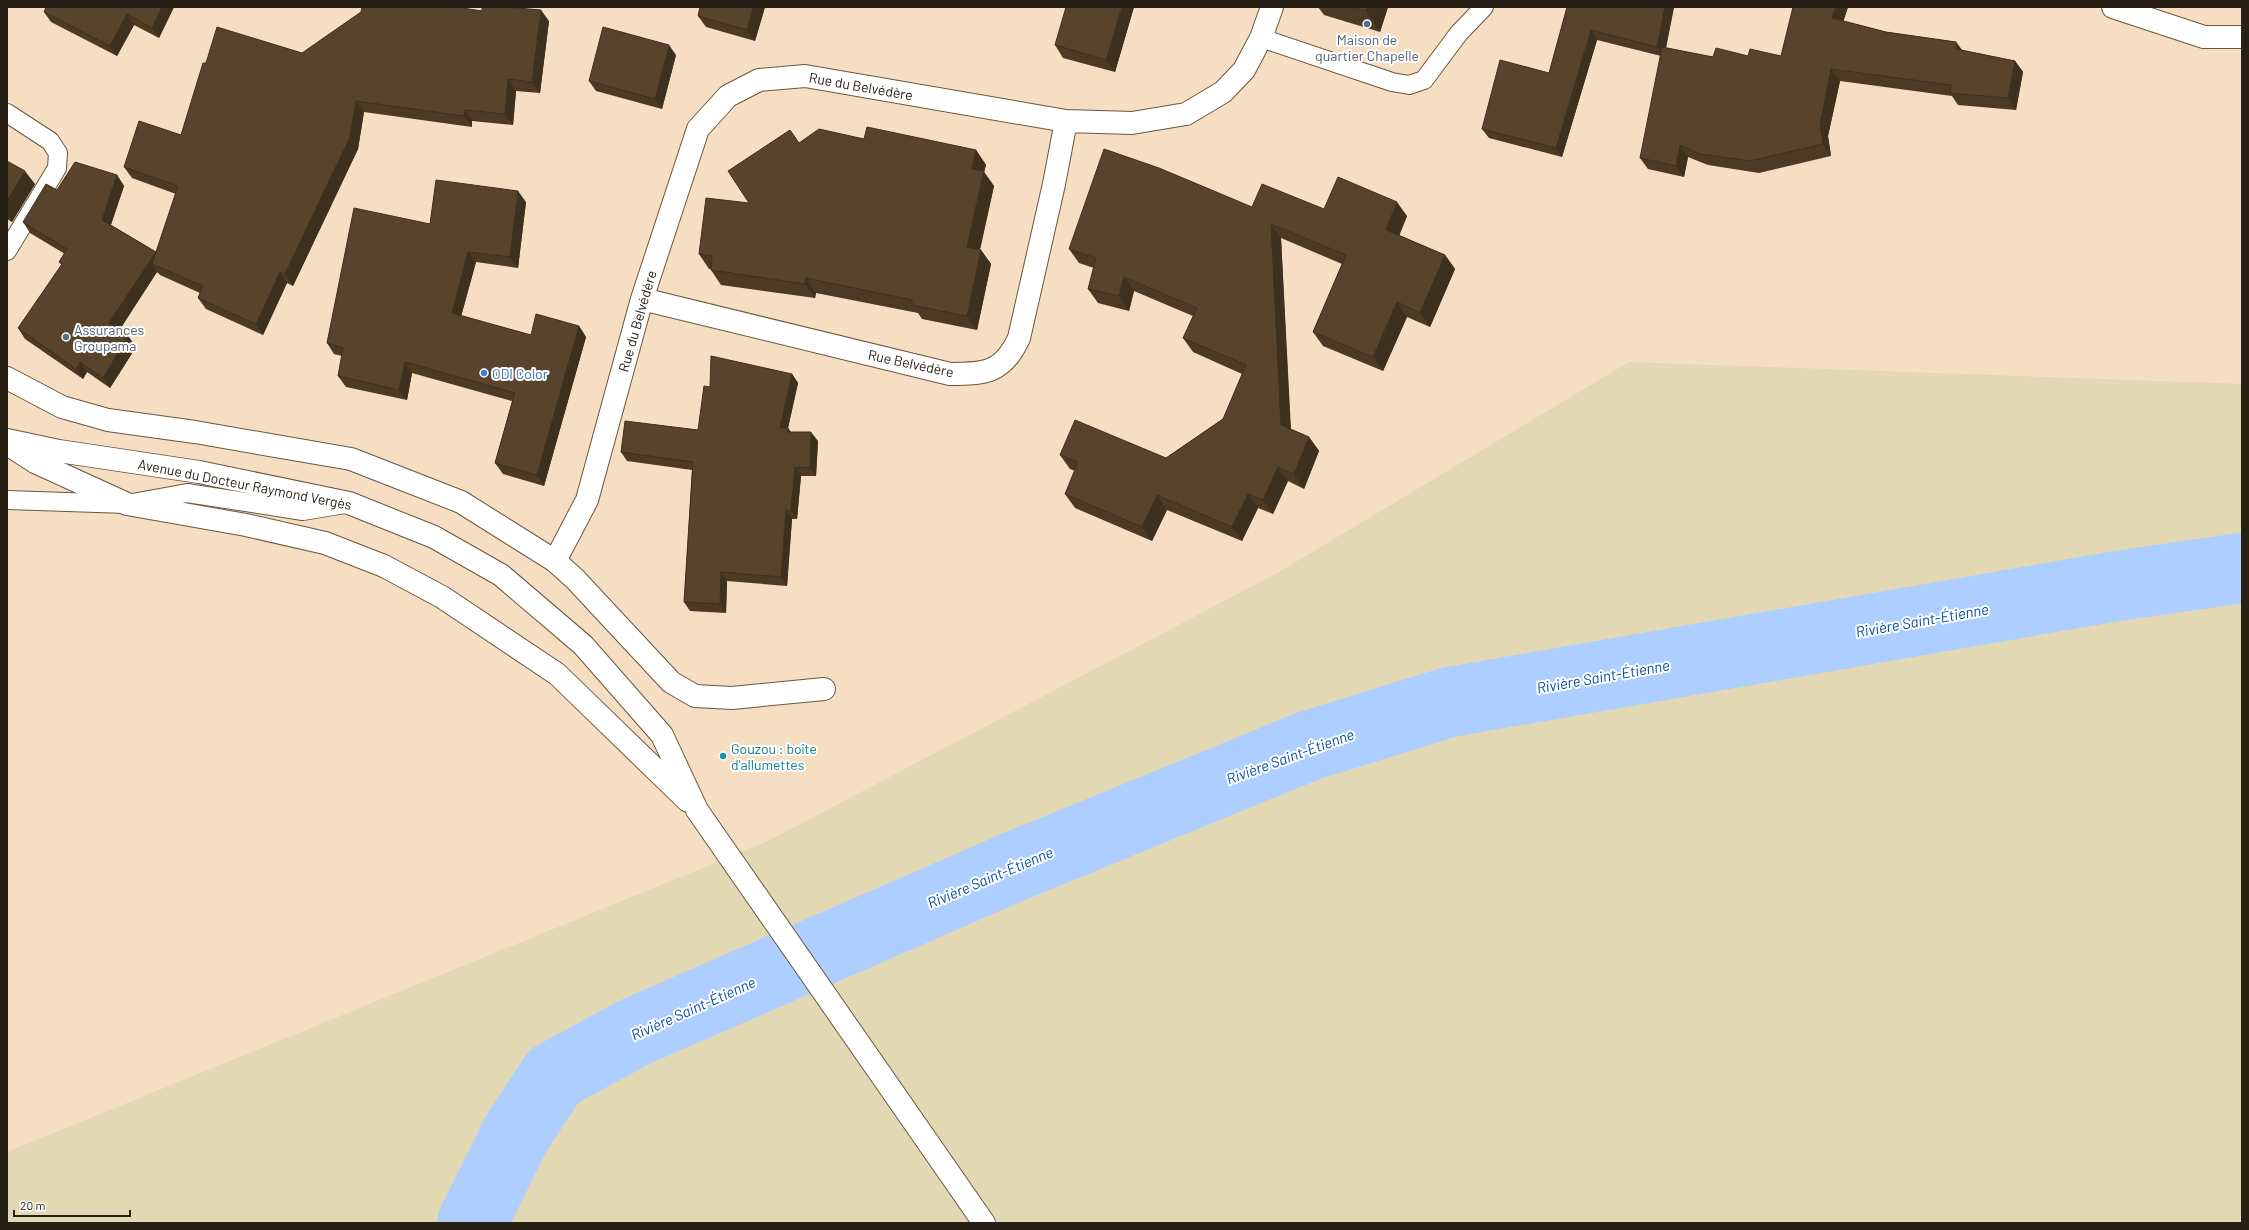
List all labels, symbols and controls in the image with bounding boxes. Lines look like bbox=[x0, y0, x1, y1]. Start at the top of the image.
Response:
marker: Maison de quartier Chapelle bbox=[1362, 19, 1372, 29]
place label: Maison de quartier Chapelle bbox=[1315, 31, 1419, 64]
street label: Rue du Belvédère bbox=[808, 68, 914, 104]
street label: Rue du Belvédère bbox=[614, 268, 660, 374]
place label: Assurances Groupama bbox=[74, 321, 145, 354]
marker: Assurances Groupama bbox=[61, 332, 71, 342]
street label: Rue Belvédère bbox=[867, 346, 955, 380]
place label: ODI Color bbox=[492, 365, 548, 382]
marker: ODI Color bbox=[479, 368, 489, 378]
street label: Avenue du Docteur Raymond Vergès bbox=[137, 455, 353, 513]
water label: Rivière Saint-Étienne bbox=[1854, 599, 1990, 641]
water label: Rivière Saint-Étienne bbox=[1535, 655, 1671, 697]
water label: Rivière Saint-Étienne bbox=[1224, 724, 1357, 787]
place label: Gouzou : boîte d'allumettes bbox=[731, 740, 817, 773]
marker: Gouzou : boîte d'allumettes bbox=[718, 751, 728, 761]
water label: Rivière Saint-Étienne bbox=[925, 842, 1056, 912]
water label: Rivière Saint-Étienne bbox=[628, 972, 758, 1044]
scale bar bbox=[14, 1192, 130, 1218]
text: 20 m bbox=[20, 1198, 46, 1212]

